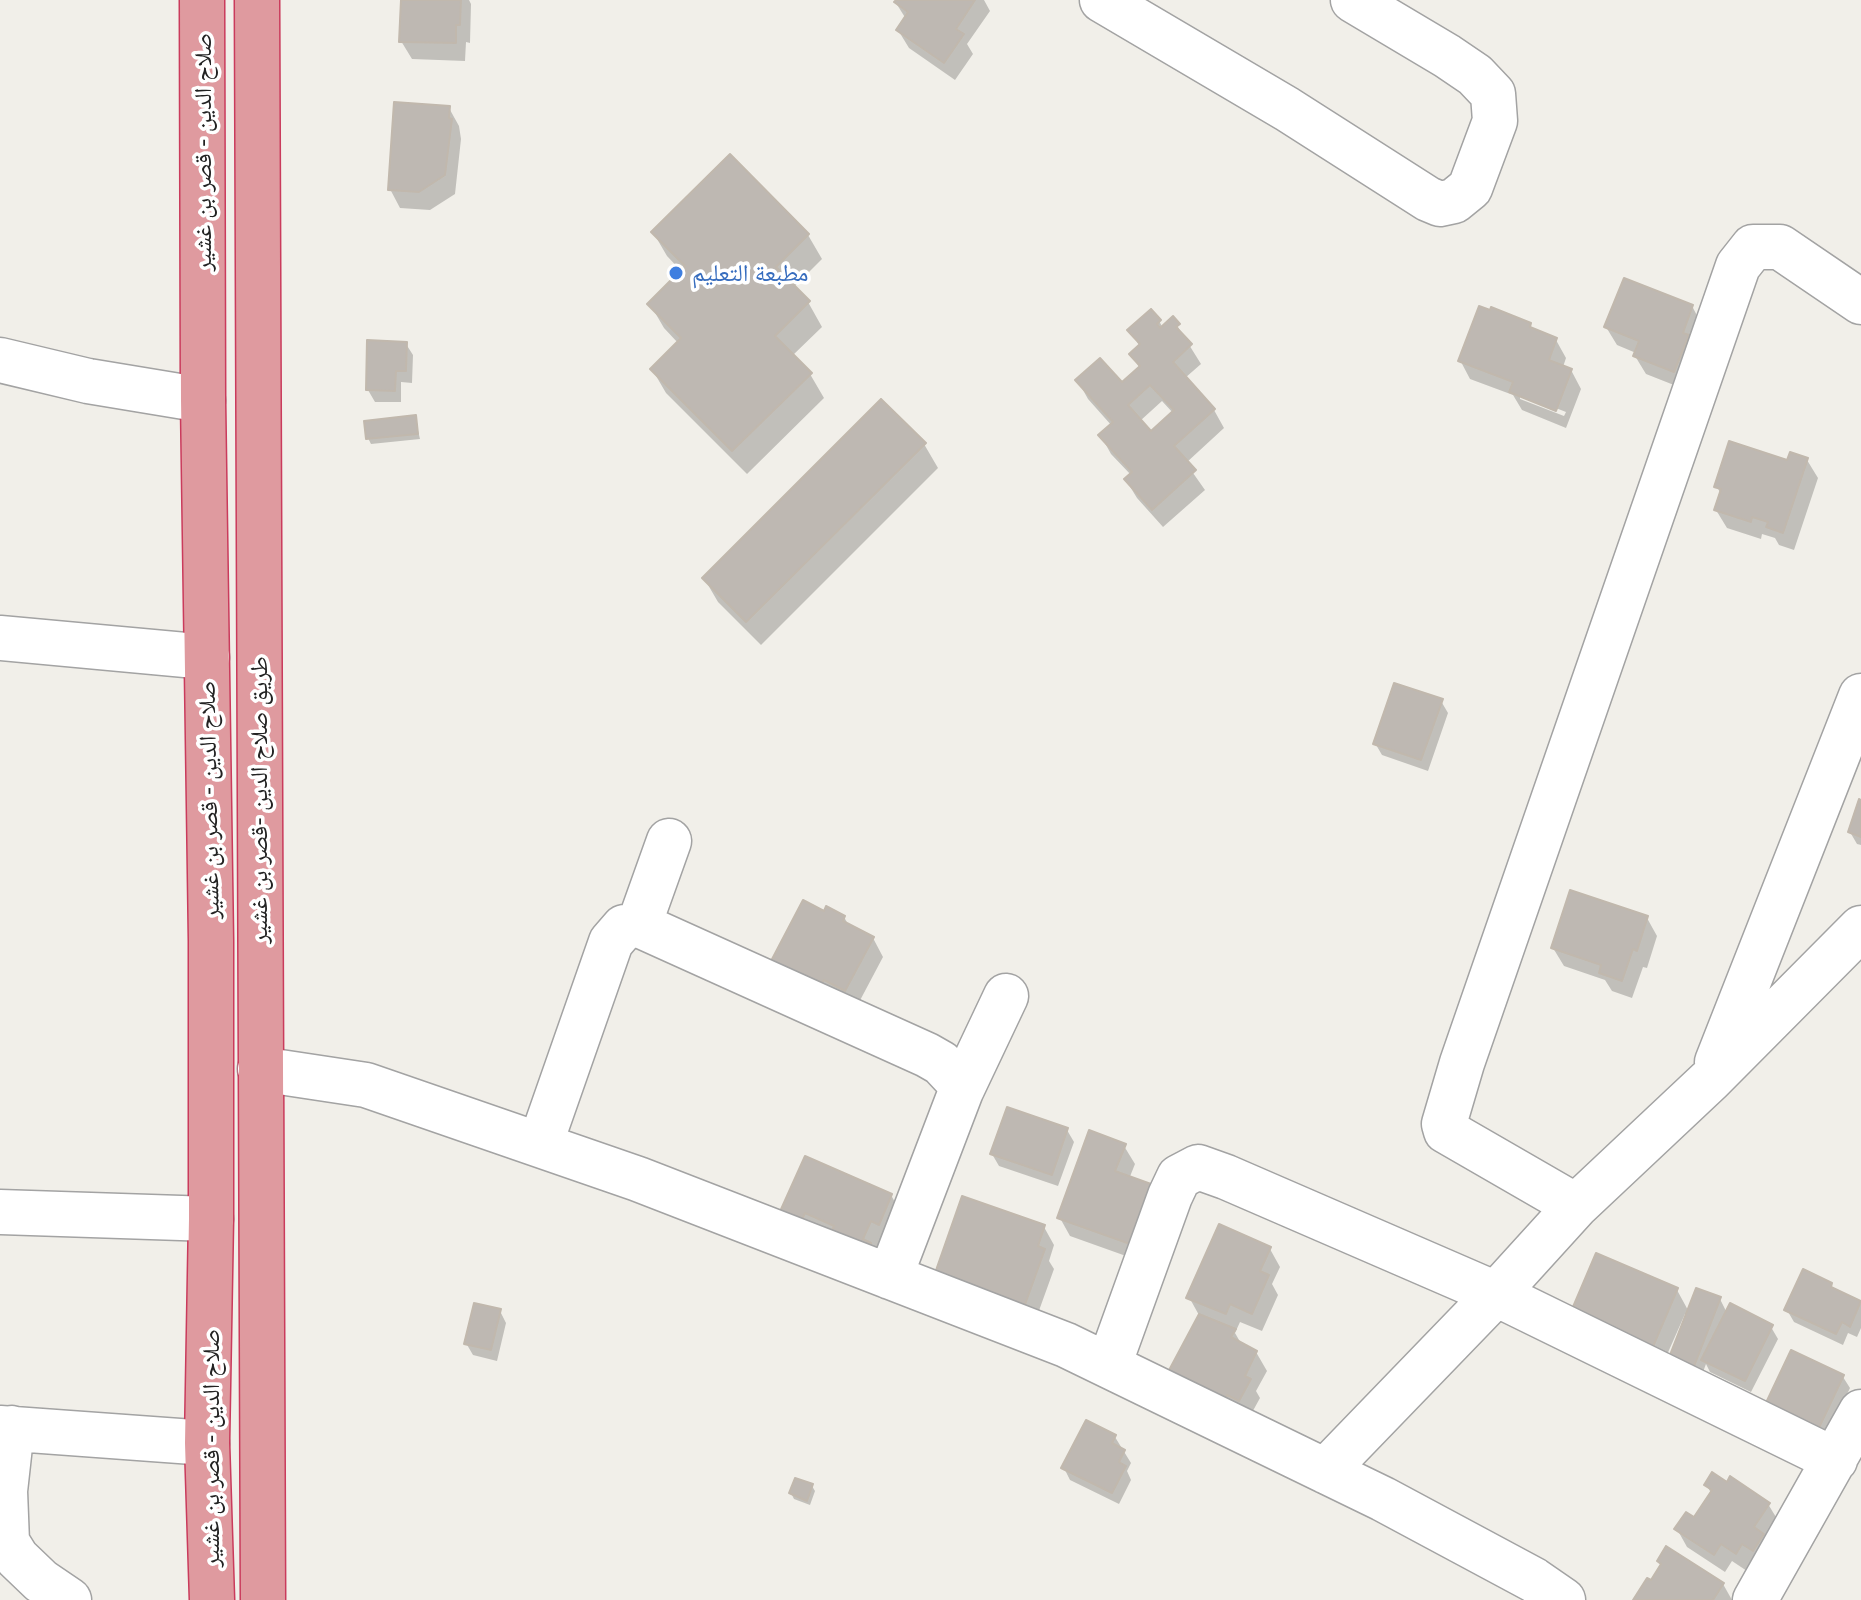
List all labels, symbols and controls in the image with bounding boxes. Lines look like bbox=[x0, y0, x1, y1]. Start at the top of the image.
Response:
street label: صلاح الدين - قصر بن غشير bbox=[189, 33, 217, 271]
place label: مطبعة التعليم bbox=[692, 259, 809, 287]
marker: مطبعة التعليم bbox=[667, 264, 685, 282]
street label: طريق صلاح الدين -قصر بن غشير bbox=[245, 656, 273, 944]
street label: صلاح الدين - قصر بن غشير bbox=[193, 681, 225, 919]
street label: صلاح الدين - قصر بن غشير bbox=[197, 1329, 225, 1567]

